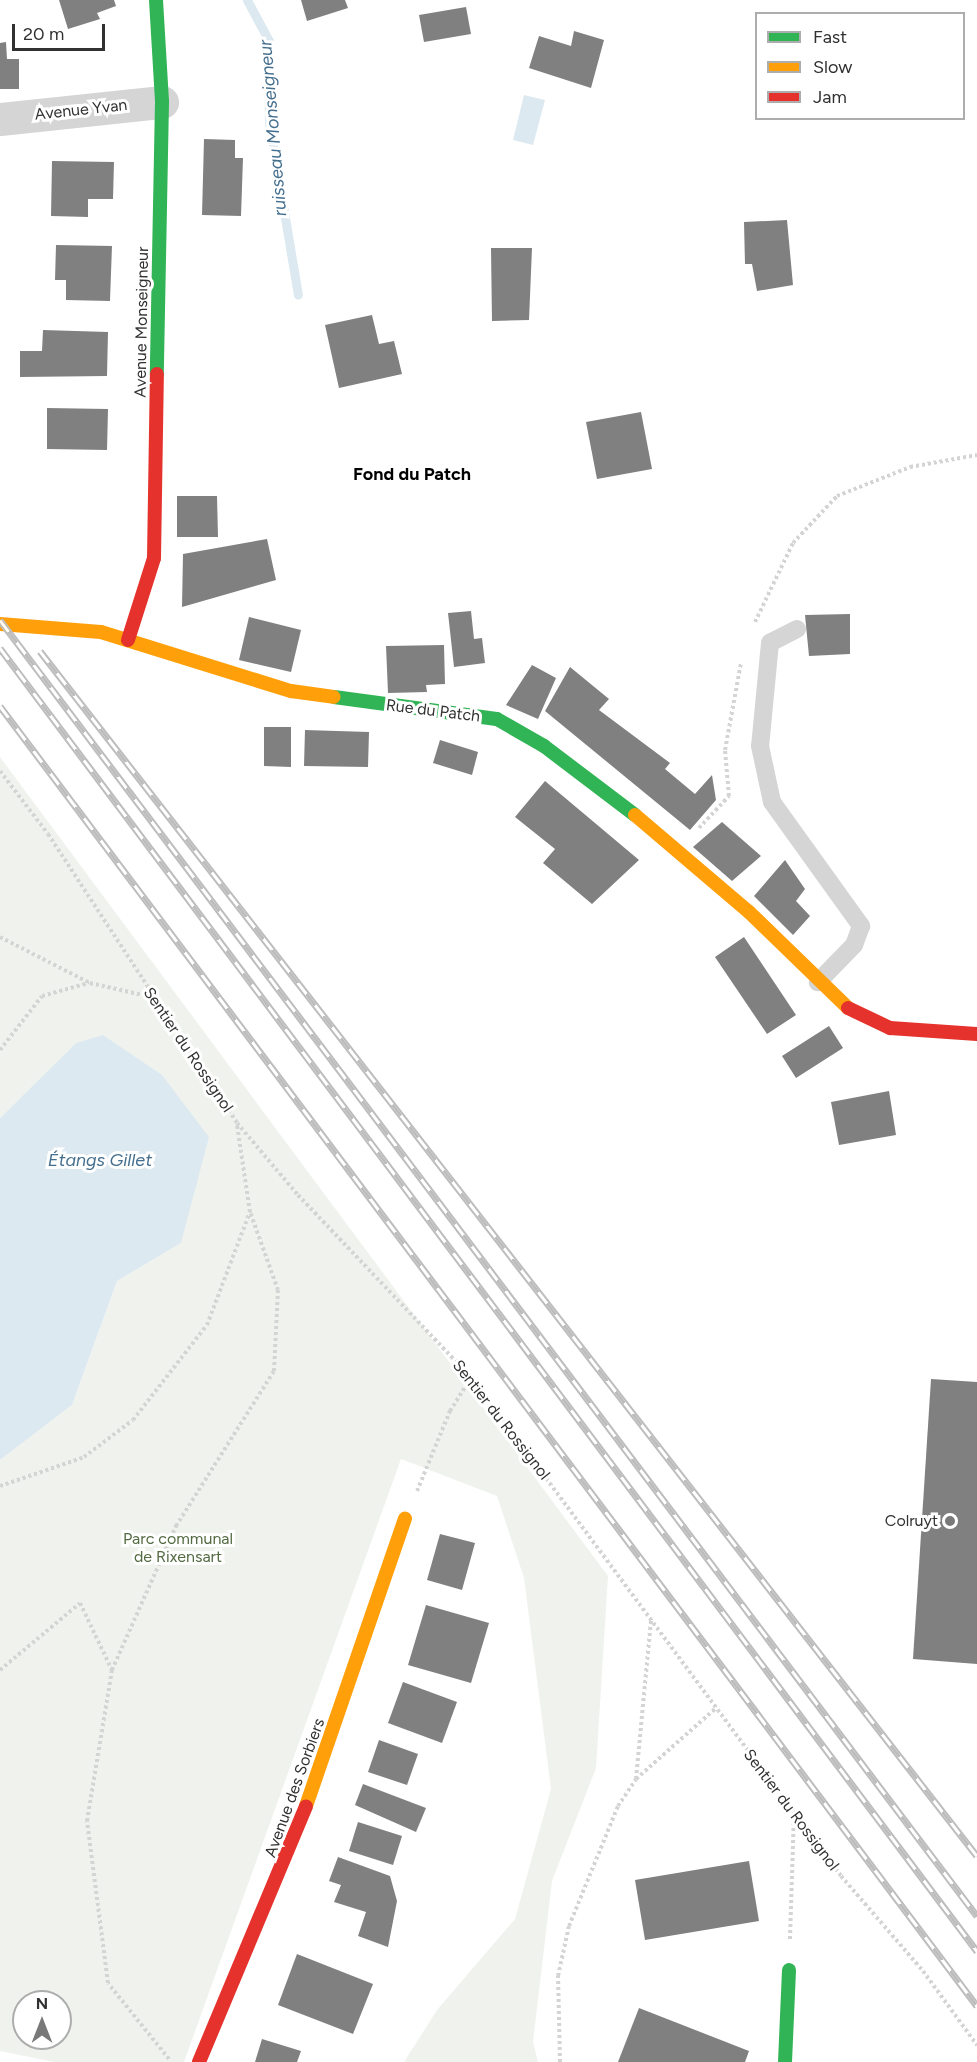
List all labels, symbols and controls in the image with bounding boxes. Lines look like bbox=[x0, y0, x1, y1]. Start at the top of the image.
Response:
scale bar bbox=[15, 12, 108, 50]
legend bbox=[755, 12, 965, 120]
text: 20 m bbox=[23, 23, 64, 45]
text: Fast bbox=[813, 26, 847, 48]
water label: ruisseau Monseigneur bbox=[255, 39, 291, 217]
text: Slow bbox=[813, 56, 852, 78]
text: Jam bbox=[813, 86, 847, 108]
street label: Avenue Yvan bbox=[34, 96, 128, 124]
street label: Avenue Monseigneur bbox=[131, 246, 153, 398]
district label: Fond du Patch bbox=[353, 463, 471, 485]
street label: Rue du Patch bbox=[385, 696, 481, 726]
street label: Sentier du Rossignol bbox=[139, 984, 237, 1116]
water label: Étangs Gillet bbox=[48, 1149, 152, 1171]
street label: Sentier du Rossignol bbox=[448, 1356, 554, 1484]
place label: Colruyt bbox=[885, 1511, 938, 1531]
marker: Colruyt bbox=[943, 1514, 957, 1528]
park label: Parc communal de Rixensart bbox=[123, 1529, 233, 1567]
street label: Avenue des Sorbiers bbox=[261, 1716, 329, 1860]
street label: Sentier du Rossignol bbox=[739, 1746, 843, 1874]
north arrow bbox=[12, 1990, 72, 2050]
text: N bbox=[36, 1994, 48, 2013]

